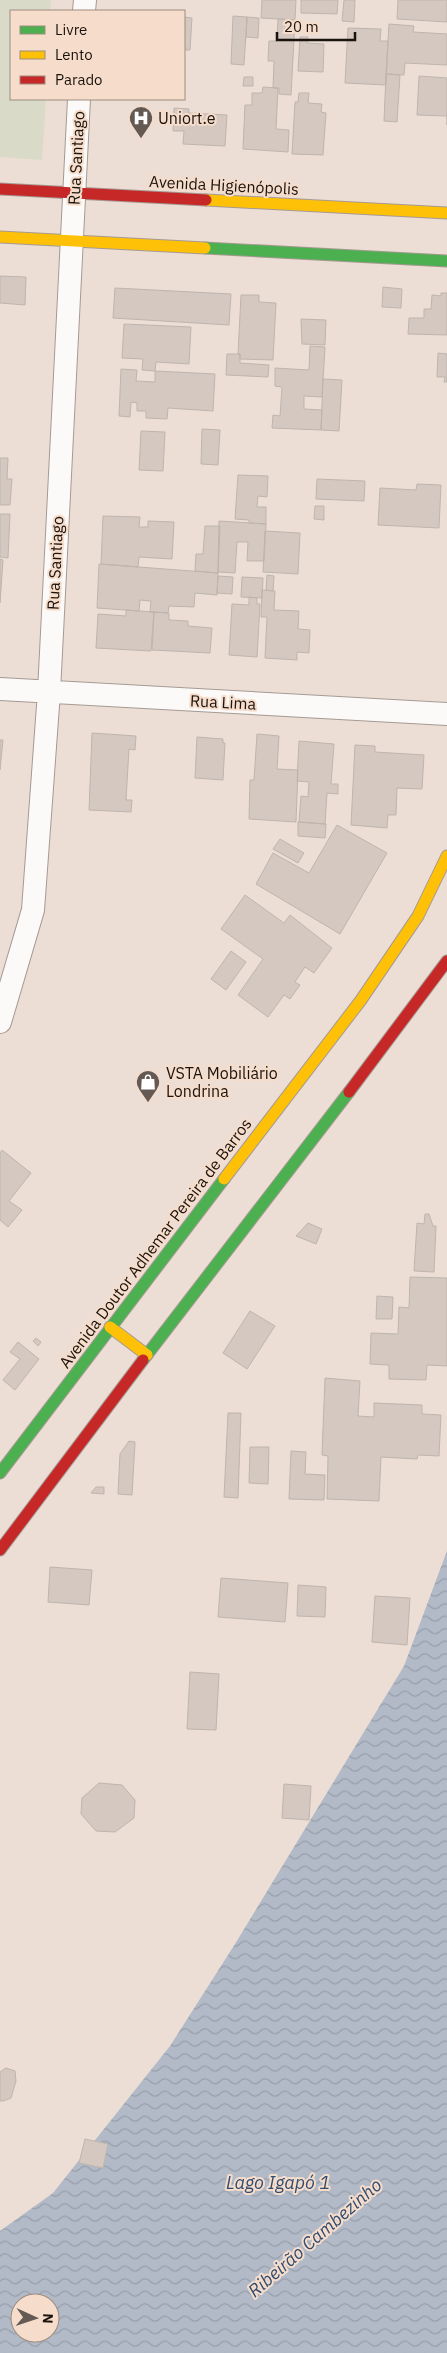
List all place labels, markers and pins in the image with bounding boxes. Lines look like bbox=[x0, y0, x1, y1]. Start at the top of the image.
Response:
hospital icon: Uniort.e bbox=[128, 105, 154, 139]
place label: Uniort.e bbox=[158, 108, 216, 128]
place label: VSTA Mobiliário Londrina bbox=[166, 1063, 278, 1101]
shop icon: VSTA Mobiliário Londrina bbox=[135, 1069, 161, 1103]

